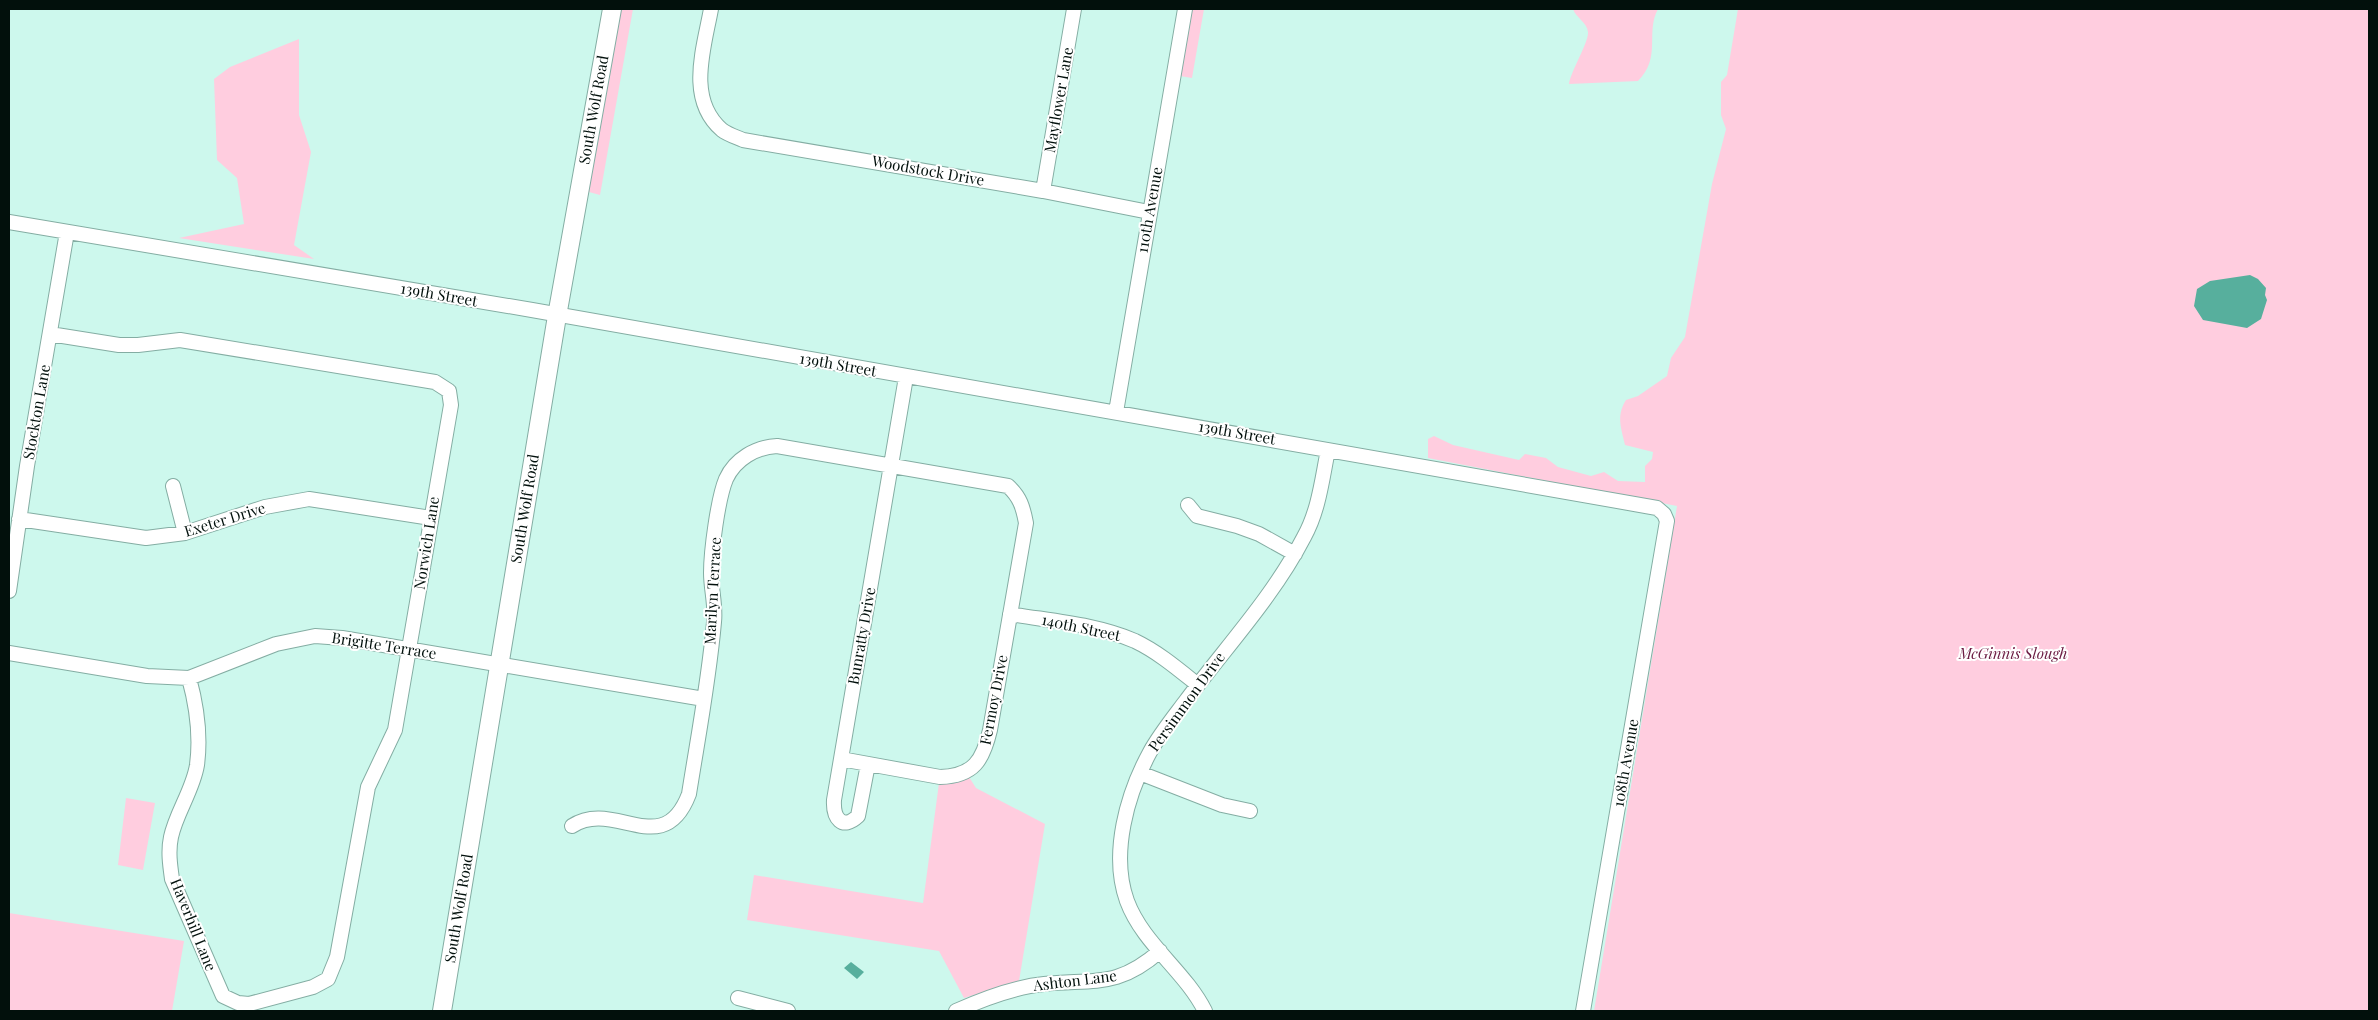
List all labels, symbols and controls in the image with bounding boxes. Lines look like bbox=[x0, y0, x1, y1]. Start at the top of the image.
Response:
street label: Mayflower Lane bbox=[1039, 45, 1077, 154]
street label: South Wolf Road bbox=[573, 53, 613, 166]
street label: Woodstock Drive bbox=[869, 150, 986, 190]
street label: 110th Avenue bbox=[1132, 165, 1166, 254]
street label: 139th Street bbox=[399, 277, 480, 311]
street label: 139th Street bbox=[798, 347, 879, 381]
street label: Stockton Lane bbox=[18, 363, 54, 461]
street label: 139th Street bbox=[1197, 415, 1278, 449]
street label: South Wolf Road bbox=[505, 452, 543, 565]
street label: Norwich Lane bbox=[409, 495, 443, 591]
street label: Exeter Drive bbox=[182, 497, 268, 541]
street label: Marilyn Terrace bbox=[699, 537, 725, 645]
street label: Bunratty Drive bbox=[843, 585, 879, 686]
street label: 140th Street bbox=[1040, 609, 1123, 645]
street label: Brigitte Terrace bbox=[330, 627, 438, 663]
park label: McGinnis Slough bbox=[1958, 643, 2067, 663]
street label: Persimmon Drive bbox=[1143, 648, 1229, 755]
street label: Fermoy Drive bbox=[974, 653, 1012, 747]
street label: 108th Avenue bbox=[1607, 717, 1643, 808]
street label: South Wolf Road bbox=[439, 852, 477, 964]
street label: Haverhill Lane bbox=[166, 875, 222, 974]
street label: Ashton Lane bbox=[1031, 965, 1118, 995]

